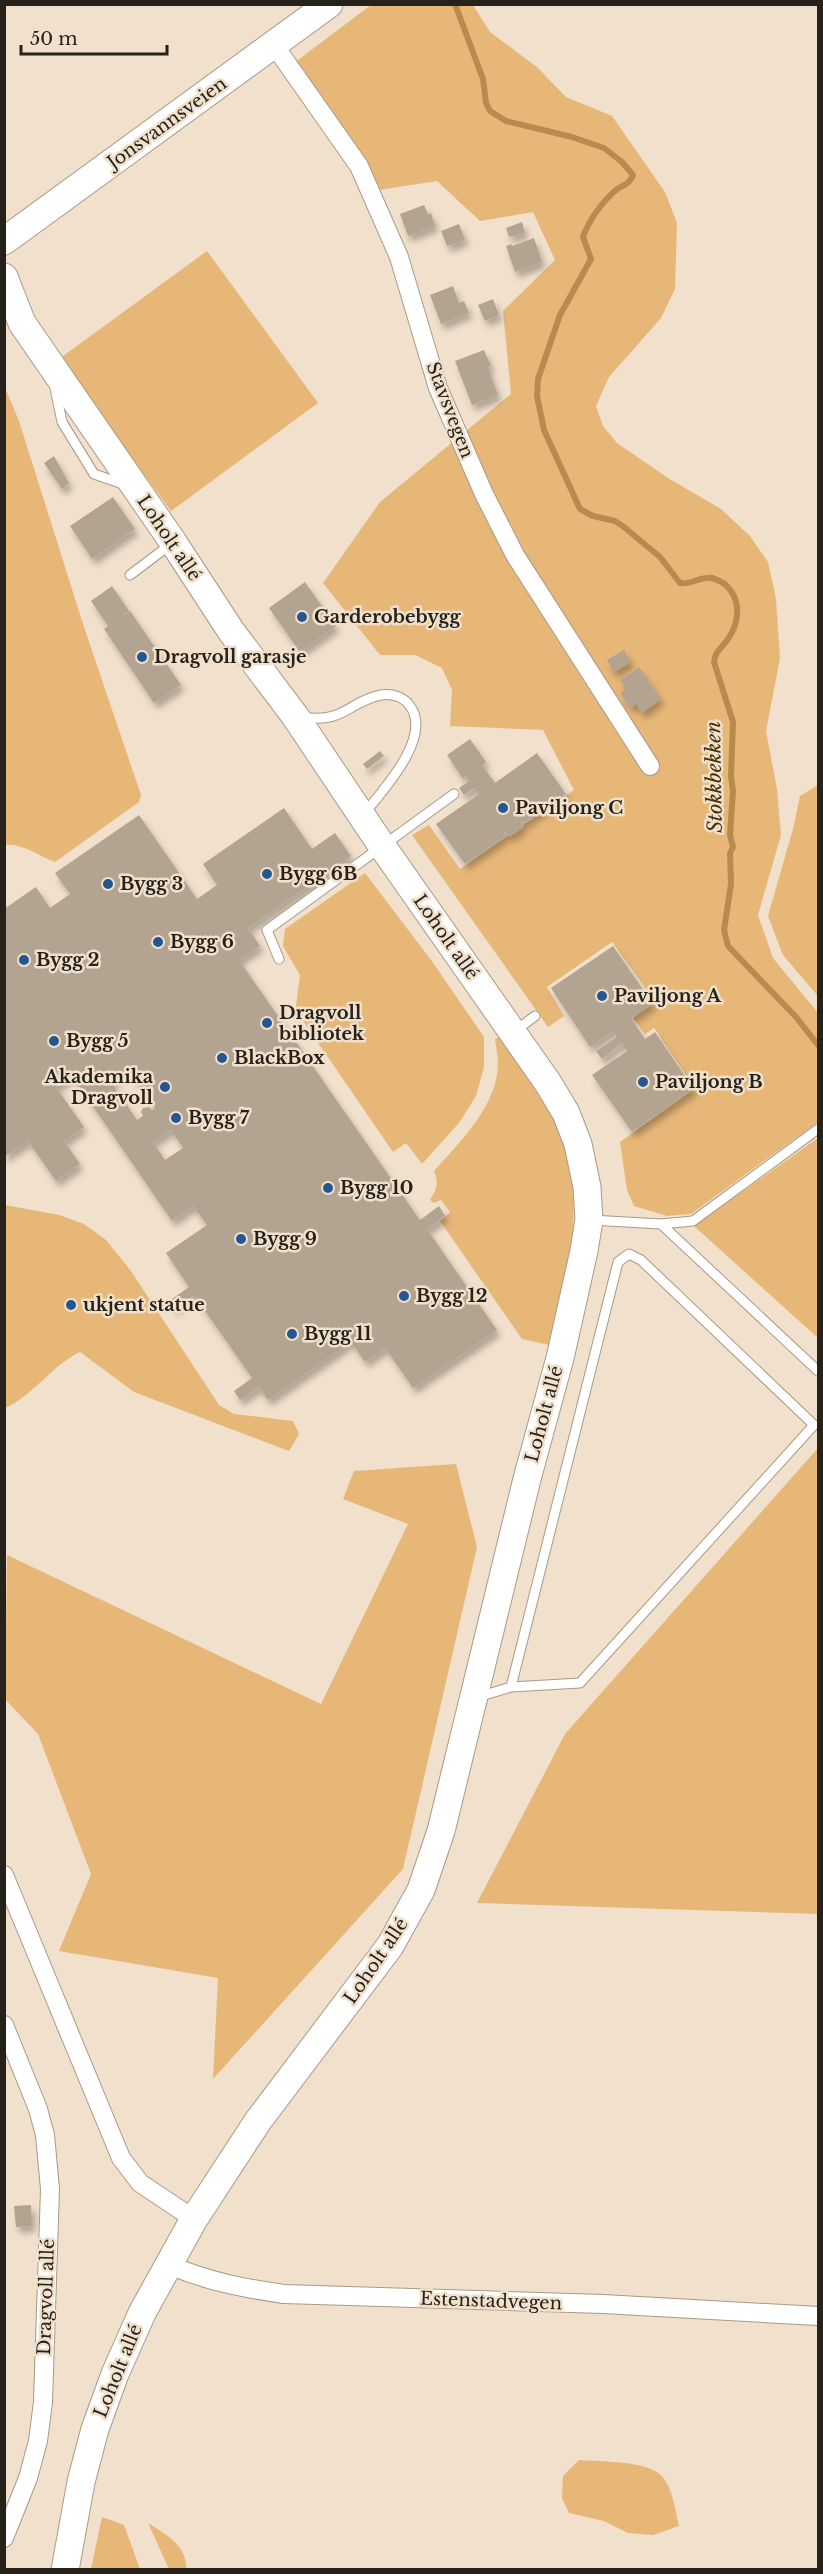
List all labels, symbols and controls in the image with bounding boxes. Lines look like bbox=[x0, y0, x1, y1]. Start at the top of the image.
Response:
scale bar bbox=[21, 18, 166, 56]
text: 50 m bbox=[30, 28, 78, 50]
street label: Jonsvannsveien bbox=[101, 72, 231, 175]
street label: Stavsvegen bbox=[422, 359, 478, 461]
street label: Loholt allé bbox=[132, 491, 206, 585]
place label: Garderobebygg bbox=[314, 606, 462, 628]
marker: Garderobebygg bbox=[295, 610, 309, 624]
place label: Dragvoll garasje bbox=[154, 646, 307, 668]
marker: Dragvoll garasje bbox=[135, 650, 149, 664]
water label: Stokkbekken bbox=[701, 721, 727, 833]
place label: Paviljong C bbox=[515, 797, 623, 819]
marker: Paviljong C bbox=[496, 801, 510, 815]
place label: Bygg 6B bbox=[279, 863, 357, 885]
marker: Bygg 6B bbox=[260, 867, 274, 881]
place label: Bygg 3 bbox=[120, 873, 183, 895]
marker: Bygg 3 bbox=[101, 877, 115, 891]
street label: Loholt allé bbox=[409, 890, 483, 984]
place label: Bygg 6 bbox=[170, 931, 234, 953]
marker: Bygg 6 bbox=[151, 935, 165, 949]
place label: Bygg 2 bbox=[36, 949, 100, 971]
marker: Bygg 2 bbox=[17, 953, 31, 967]
place label: Paviljong A bbox=[614, 985, 723, 1007]
marker: Paviljong A bbox=[595, 989, 609, 1003]
place label: Dragvoll bibliotek bbox=[278, 1002, 365, 1045]
marker: Dragvoll bibliotek bbox=[260, 1016, 274, 1030]
place label: Bygg 5 bbox=[66, 1030, 129, 1052]
marker: Bygg 5 bbox=[47, 1034, 61, 1048]
place label: BlackBox bbox=[234, 1047, 325, 1069]
marker: BlackBox bbox=[215, 1051, 229, 1065]
place label: Akademika Dragvoll bbox=[43, 1066, 154, 1109]
place label: Paviljong B bbox=[655, 1071, 763, 1093]
marker: Paviljong B bbox=[636, 1075, 650, 1089]
marker: Akademika Dragvoll bbox=[158, 1080, 172, 1094]
place label: Bygg 7 bbox=[188, 1107, 250, 1129]
marker: Bygg 7 bbox=[169, 1111, 183, 1125]
place label: Bygg 10 bbox=[340, 1177, 413, 1199]
marker: Bygg 10 bbox=[321, 1181, 335, 1195]
place label: Bygg 9 bbox=[253, 1228, 317, 1250]
marker: Bygg 9 bbox=[234, 1232, 248, 1246]
place label: Bygg 12 bbox=[416, 1285, 487, 1307]
marker: Bygg 12 bbox=[397, 1289, 411, 1303]
place label: ukjent statue bbox=[83, 1294, 205, 1316]
marker: ukjent statue bbox=[64, 1298, 78, 1312]
place label: Bygg 11 bbox=[304, 1323, 372, 1345]
marker: Bygg 11 bbox=[285, 1327, 299, 1341]
street label: Loholt allé bbox=[521, 1363, 567, 1465]
street label: Loholt allé bbox=[339, 1914, 413, 2008]
street label: Dragvoll allé bbox=[33, 2238, 59, 2356]
street label: Estenstadvegen bbox=[420, 2288, 562, 2314]
street label: Loholt allé bbox=[89, 2321, 147, 2421]

